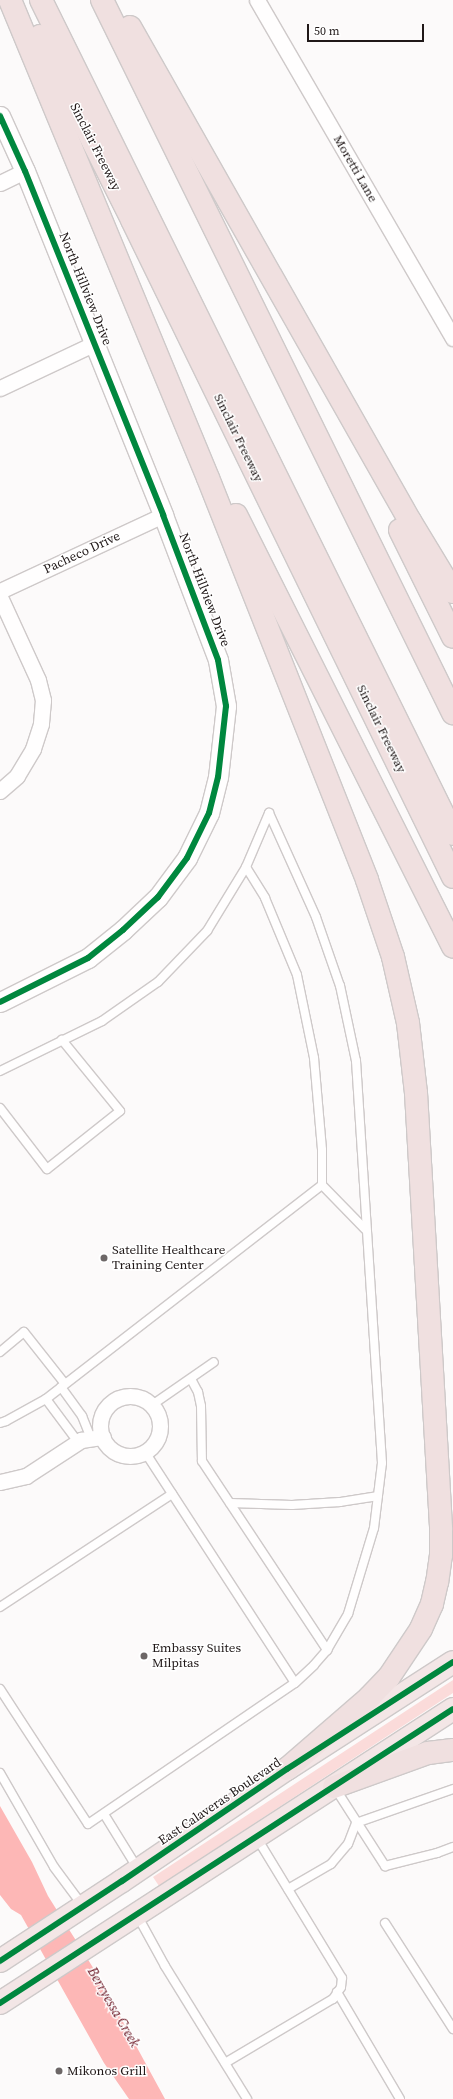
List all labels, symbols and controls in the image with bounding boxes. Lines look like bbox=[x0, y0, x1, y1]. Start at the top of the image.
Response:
scale bar bbox=[309, 16, 426, 42]
text: 50 m bbox=[314, 23, 340, 39]
street label: Sinclair Freeway bbox=[66, 101, 124, 193]
street label: Moretti Lane bbox=[330, 133, 380, 205]
street label: North Hillview Drive bbox=[55, 230, 115, 348]
street label: Sinclair Freeway bbox=[210, 391, 266, 485]
street label: Pacheco Drive bbox=[41, 528, 123, 578]
street label: North Hillview Drive bbox=[175, 531, 233, 649]
street label: Sinclair Freeway bbox=[353, 682, 409, 776]
place label: Satellite Healthcare Training Center bbox=[112, 1243, 225, 1274]
marker: Satellite Healthcare Training Center bbox=[99, 1253, 109, 1263]
place label: Embassy Suites Milpitas bbox=[152, 1641, 241, 1672]
marker: Embassy Suites Milpitas bbox=[139, 1651, 149, 1661]
street label: East Calaveras Boulevard bbox=[156, 1755, 284, 1849]
water label: Berryessa Creek bbox=[84, 1964, 144, 2050]
place label: Mikonos Grill bbox=[67, 2063, 146, 2079]
marker: Mikonos Grill bbox=[54, 2066, 64, 2076]

